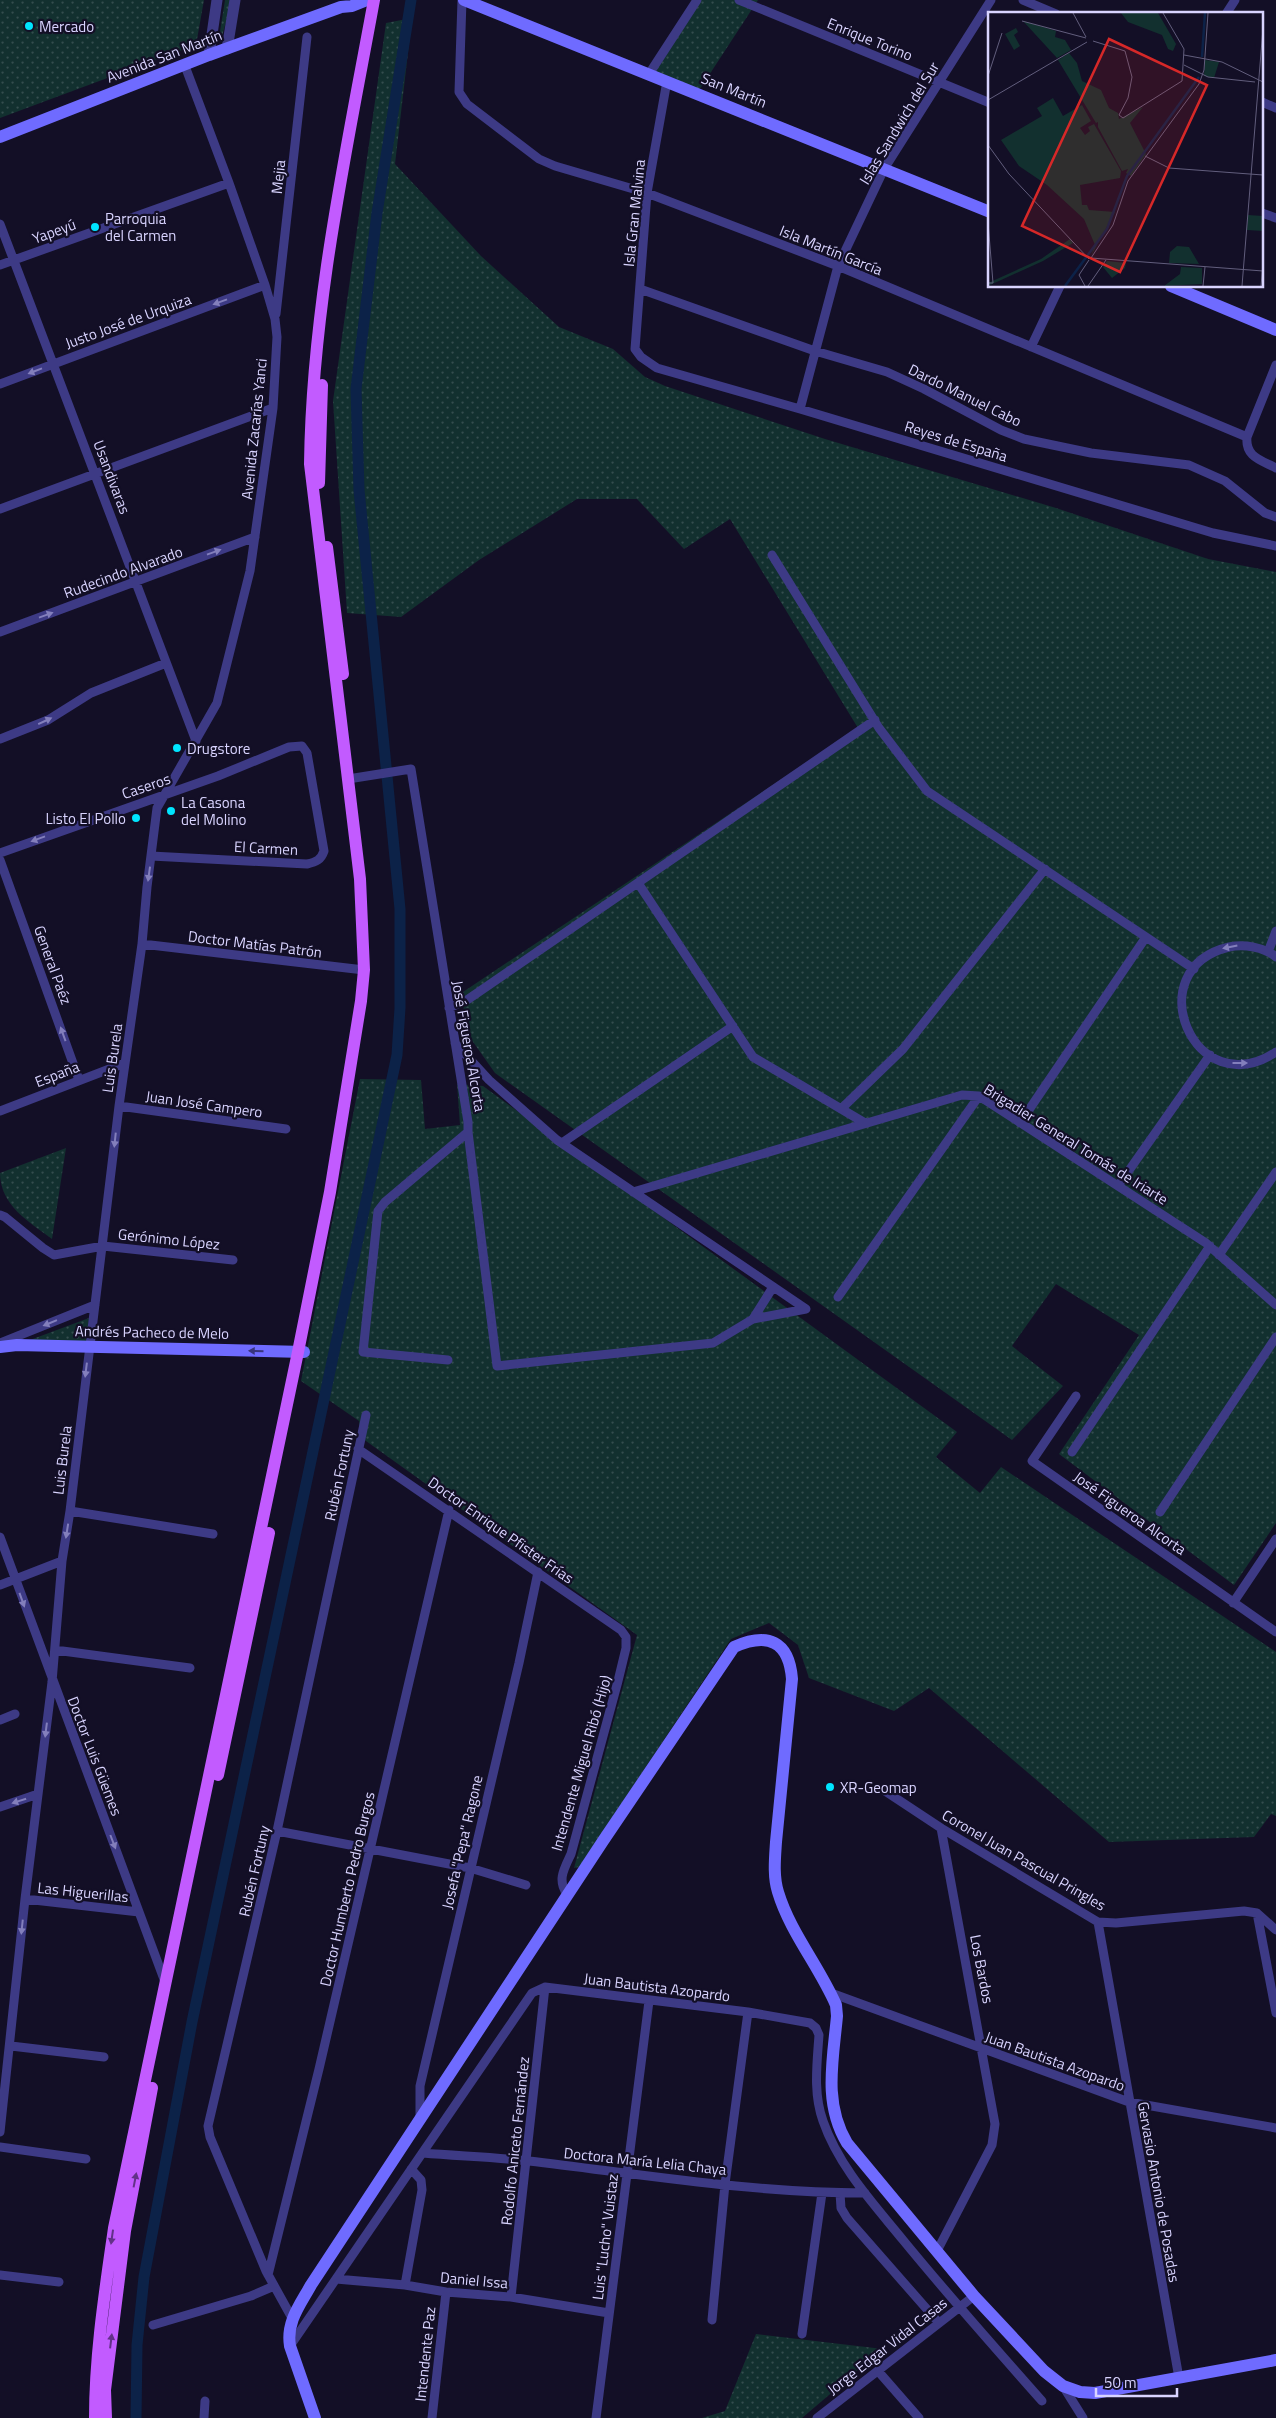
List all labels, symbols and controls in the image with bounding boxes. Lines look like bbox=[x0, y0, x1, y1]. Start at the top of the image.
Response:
street label: Enrique Torino bbox=[824, 11, 916, 67]
inset map bbox=[988, 12, 1264, 288]
place label: Mercado bbox=[39, 15, 94, 38]
marker: Mercado bbox=[23, 20, 35, 32]
street label: Avenida San Martín bbox=[103, 23, 225, 89]
street label: Islas Sandwich del Sur bbox=[853, 57, 945, 189]
street label: San Martín bbox=[698, 66, 770, 114]
street label: Mejia bbox=[265, 158, 291, 195]
street label: Isla Gran Malvina bbox=[617, 158, 651, 268]
place label: Parroquia del Carmen bbox=[105, 207, 176, 247]
street label: Yapeyú bbox=[29, 212, 79, 250]
street label: Isla Martín García bbox=[776, 219, 886, 281]
marker: Parroquia del Carmen bbox=[89, 221, 101, 233]
street label: Justo José de Urquiza bbox=[62, 287, 195, 355]
one-way arrow bbox=[212, 298, 227, 306]
street label: Avenida Zacarías Yanci bbox=[235, 357, 273, 501]
street label: Dardo Manuel Cabo bbox=[905, 358, 1026, 432]
one-way arrow bbox=[27, 367, 42, 375]
street label: Reyes de España bbox=[902, 414, 1011, 468]
street label: Usandivaras bbox=[87, 437, 137, 517]
street label: Rudecindo Alvarado bbox=[60, 540, 186, 604]
one-way arrow bbox=[207, 548, 222, 555]
one-way arrow bbox=[38, 611, 53, 618]
one-way arrow bbox=[38, 717, 52, 725]
place label: Drugstore bbox=[187, 737, 250, 760]
marker: Drugstore bbox=[171, 742, 183, 754]
street label: Caseros bbox=[119, 767, 173, 805]
place label: La Casona del Molino bbox=[181, 791, 247, 831]
marker: La Casona del Molino bbox=[165, 805, 177, 817]
place label: Listo El Pollo bbox=[45, 807, 126, 830]
marker: Listo El Pollo bbox=[130, 812, 142, 824]
street label: El Carmen bbox=[233, 835, 299, 861]
one-way arrow bbox=[30, 836, 45, 844]
one-way arrow bbox=[144, 867, 152, 883]
street label: General Paéz bbox=[28, 922, 78, 1008]
street label: Doctor Matías Patrón bbox=[187, 924, 323, 964]
one-way arrow bbox=[1222, 944, 1238, 952]
street label: José Figueroa Alcorta bbox=[446, 979, 492, 1114]
street label: Luis Burela bbox=[96, 1022, 128, 1094]
one-way arrow bbox=[59, 1026, 67, 1041]
street label: España bbox=[31, 1055, 83, 1093]
one-way arrow bbox=[1232, 1059, 1248, 1067]
street label: Brigadier General Tomás de Iriarte bbox=[979, 1078, 1173, 1210]
street label: Juan José Campero bbox=[144, 1084, 264, 1124]
one-way arrow bbox=[111, 1132, 119, 1148]
street label: Gerónimo López bbox=[117, 1222, 221, 1256]
street label: Andrés Pacheco de Melo bbox=[75, 1319, 229, 1345]
one-way arrow bbox=[42, 1320, 57, 1327]
one-way arrow bbox=[247, 1347, 263, 1355]
one-way arrow bbox=[82, 1363, 90, 1379]
street label: Luis Burela bbox=[46, 1424, 78, 1496]
street label: Rubén Fortuny bbox=[318, 1427, 360, 1523]
street label: José Figueroa Alcorta bbox=[1069, 1465, 1191, 1561]
street label: Doctor Enrique Pfister Frías bbox=[423, 1471, 579, 1589]
one-way arrow bbox=[62, 1524, 70, 1540]
one-way arrow bbox=[19, 1592, 26, 1607]
street label: Intendente Miguel Ribó (Hijo) bbox=[545, 1672, 617, 1854]
street label: Doctor Luis Güemes bbox=[62, 1693, 128, 1819]
one-way arrow bbox=[42, 1723, 50, 1739]
street label: Josefa "Pepa" Ragone bbox=[435, 1773, 489, 1911]
place label: XR-Geomap bbox=[840, 1776, 917, 1799]
marker: XR-Geomap bbox=[824, 1781, 836, 1793]
street label: Doctor Humberto Pedro Burgos bbox=[313, 1789, 381, 1989]
one-way arrow bbox=[11, 1797, 26, 1805]
street label: Coronel Juan Pascual Pringles bbox=[938, 1804, 1110, 1916]
street label: Rubén Fortuny bbox=[232, 1823, 276, 1919]
one-way arrow bbox=[109, 1835, 117, 1850]
street label: Las Higuerillas bbox=[36, 1876, 130, 1908]
one-way arrow bbox=[18, 1919, 26, 1935]
street label: Los Bardos bbox=[964, 1933, 1000, 2006]
street label: Juan Bautista Azopardo bbox=[582, 1967, 732, 2007]
street label: Juan Bautista Azopardo bbox=[982, 2025, 1128, 2097]
street label: Rodolfo Aniceto Fernández bbox=[495, 2055, 535, 2226]
street label: Gervasio Antonio de Posadas bbox=[1132, 2100, 1186, 2284]
street label: Doctora María Lelia Chaya bbox=[563, 2141, 728, 2181]
one-way arrow bbox=[131, 2172, 139, 2188]
street label: Luis "Lucho" Vuistaz bbox=[586, 2173, 624, 2301]
one-way arrow bbox=[108, 2229, 116, 2245]
street label: Daniel Issa bbox=[439, 2266, 509, 2294]
street label: Jorge Edgar Vidal Casas bbox=[822, 2292, 952, 2400]
street label: Intendente Paz bbox=[409, 2305, 441, 2403]
one-way arrow bbox=[107, 2333, 115, 2349]
scale bar bbox=[1096, 2366, 1177, 2398]
text: 50 m bbox=[1104, 2371, 1137, 2394]

